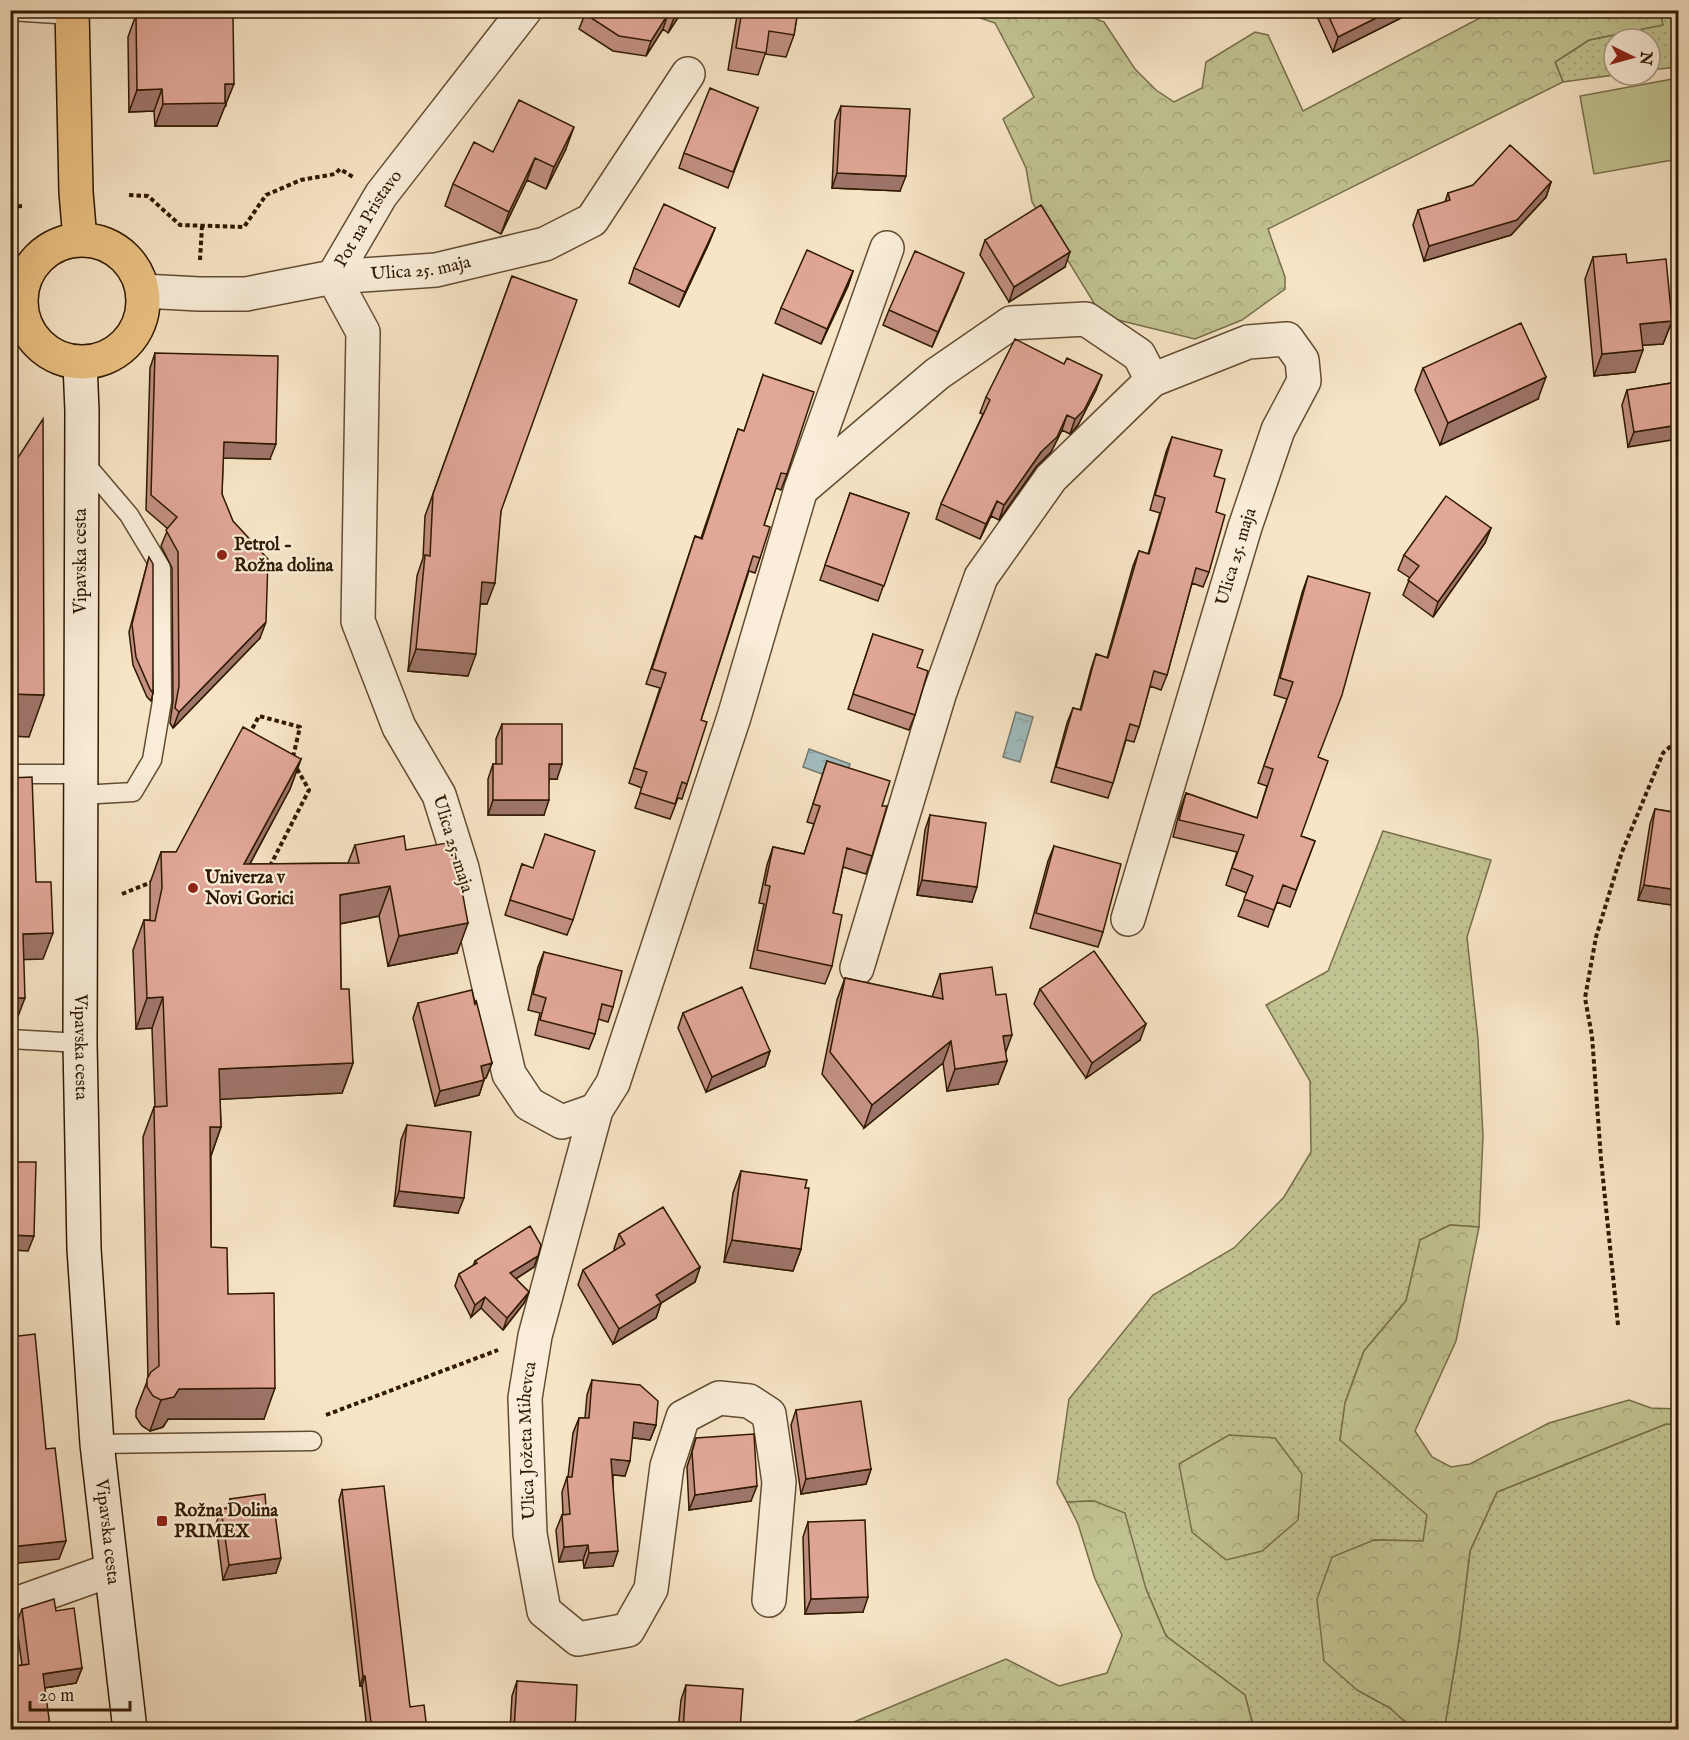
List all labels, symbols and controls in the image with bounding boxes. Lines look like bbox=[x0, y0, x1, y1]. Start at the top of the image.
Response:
north arrow bbox=[1602, 27, 1662, 87]
text: N bbox=[1634, 49, 1656, 66]
street label: Pot na Pristavo bbox=[330, 165, 408, 272]
street label: Ulica 25. maja bbox=[370, 251, 473, 286]
street label: Ulica 25. maja bbox=[1211, 505, 1262, 608]
street label: Vipavska cesta bbox=[70, 508, 93, 615]
place label: Petrol - Rožna dolina bbox=[234, 534, 335, 578]
marker: Petrol - Rožna dolina bbox=[215, 548, 229, 562]
street label: Ulica 25. maja bbox=[426, 792, 478, 896]
place label: Univerza v Novi Gorici bbox=[204, 867, 294, 911]
marker: Univerza v Novi Gorici bbox=[186, 881, 200, 895]
street label: Vipavska cesta bbox=[68, 993, 93, 1100]
street label: Ulica Jožeta Mihevca bbox=[513, 1360, 542, 1520]
street label: Vipavska cesta bbox=[90, 1477, 125, 1586]
place label: Rožna Dolina PRIMEX bbox=[174, 1500, 279, 1544]
marker: Rožna Dolina PRIMEX bbox=[155, 1514, 169, 1528]
scale bar bbox=[30, 1674, 130, 1712]
text: 20 m bbox=[39, 1685, 74, 1708]

